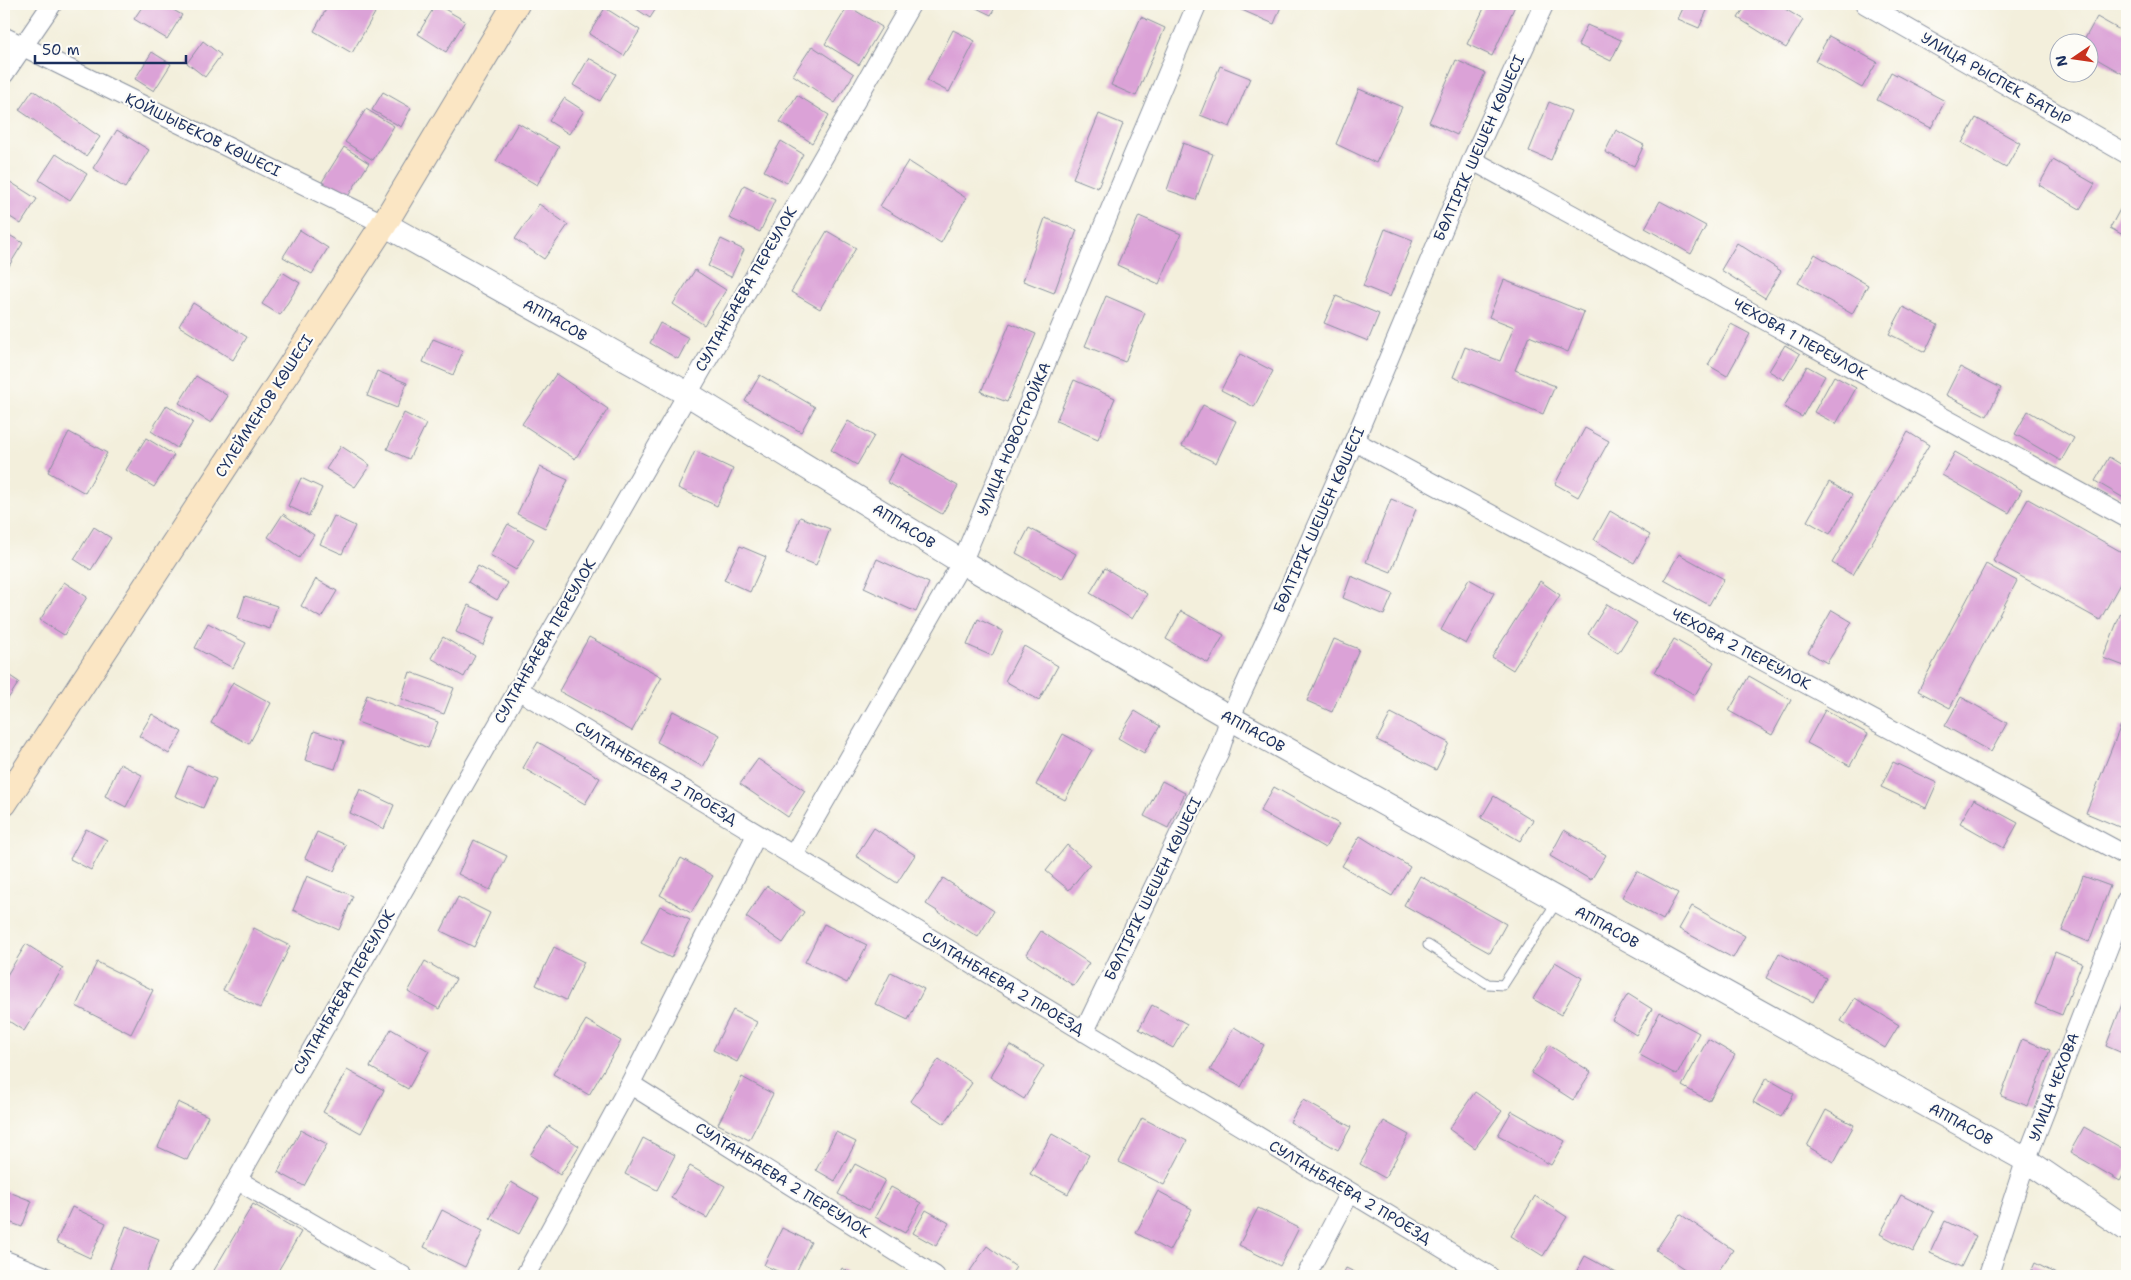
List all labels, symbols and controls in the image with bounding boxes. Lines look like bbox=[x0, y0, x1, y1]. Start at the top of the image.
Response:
street label: УЛИЦА РЫСПЕК БАТЫР bbox=[1917, 28, 2075, 130]
scale bar bbox=[35, 32, 186, 64]
north arrow bbox=[2048, 32, 2098, 82]
text: 50 m bbox=[42, 40, 80, 60]
street label: БӨЛТІРІК ШЕШЕН КӨШЕСІ bbox=[1429, 52, 1529, 244]
text: N bbox=[2051, 53, 2071, 68]
street label: ҚОЙШЫБЕКОВ КӨШЕСІ bbox=[122, 88, 285, 181]
street label: СУЛТАНБАЕВА ПЕРЕУЛОК bbox=[690, 203, 802, 375]
street label: АППАСОВ bbox=[519, 294, 591, 346]
street label: ЧЕХОВА 1 ПЕРЕУЛОК bbox=[1729, 294, 1871, 385]
street label: СҮЛЕЙМЕНОВ КӨШЕСІ bbox=[210, 330, 318, 481]
street label: УЛИЦА НОВОСТРОЙКА bbox=[972, 359, 1056, 519]
street label: БӨЛТІРІК ШЕШЕН КӨШЕСІ bbox=[1269, 424, 1369, 616]
street label: АППАСОВ bbox=[869, 499, 939, 553]
street label: СУЛТАНБАЕВА ПЕРЕУЛОК bbox=[489, 555, 601, 727]
street label: ЧЕХОВА 2 ПЕРЕУЛОК bbox=[1668, 604, 1815, 694]
street label: АППАСОВ bbox=[1217, 705, 1289, 757]
street label: СУЛТАНБАЕВА 2 ПРОЕЗД bbox=[571, 717, 741, 830]
street label: БӨЛТІРІК ШЕШЕН КӨШЕСІ bbox=[1100, 794, 1206, 984]
street label: АППАСОВ bbox=[1571, 901, 1643, 953]
street label: СУЛТАНБАЕВА ПЕРЕУЛОК bbox=[288, 906, 400, 1078]
street label: СУЛТАНБАЕВА 2 ПРОЕЗД bbox=[918, 927, 1088, 1040]
street label: УЛИЦА ЧЕХОВА bbox=[2024, 1030, 2084, 1144]
street label: АППАСОВ bbox=[1925, 1098, 1997, 1150]
street label: СУЛТАНБАЕВА 2 ПЕРЕУЛОК bbox=[692, 1118, 875, 1242]
street label: СУЛТАНБАЕВА 2 ПРОЕЗД bbox=[1265, 1136, 1435, 1249]

